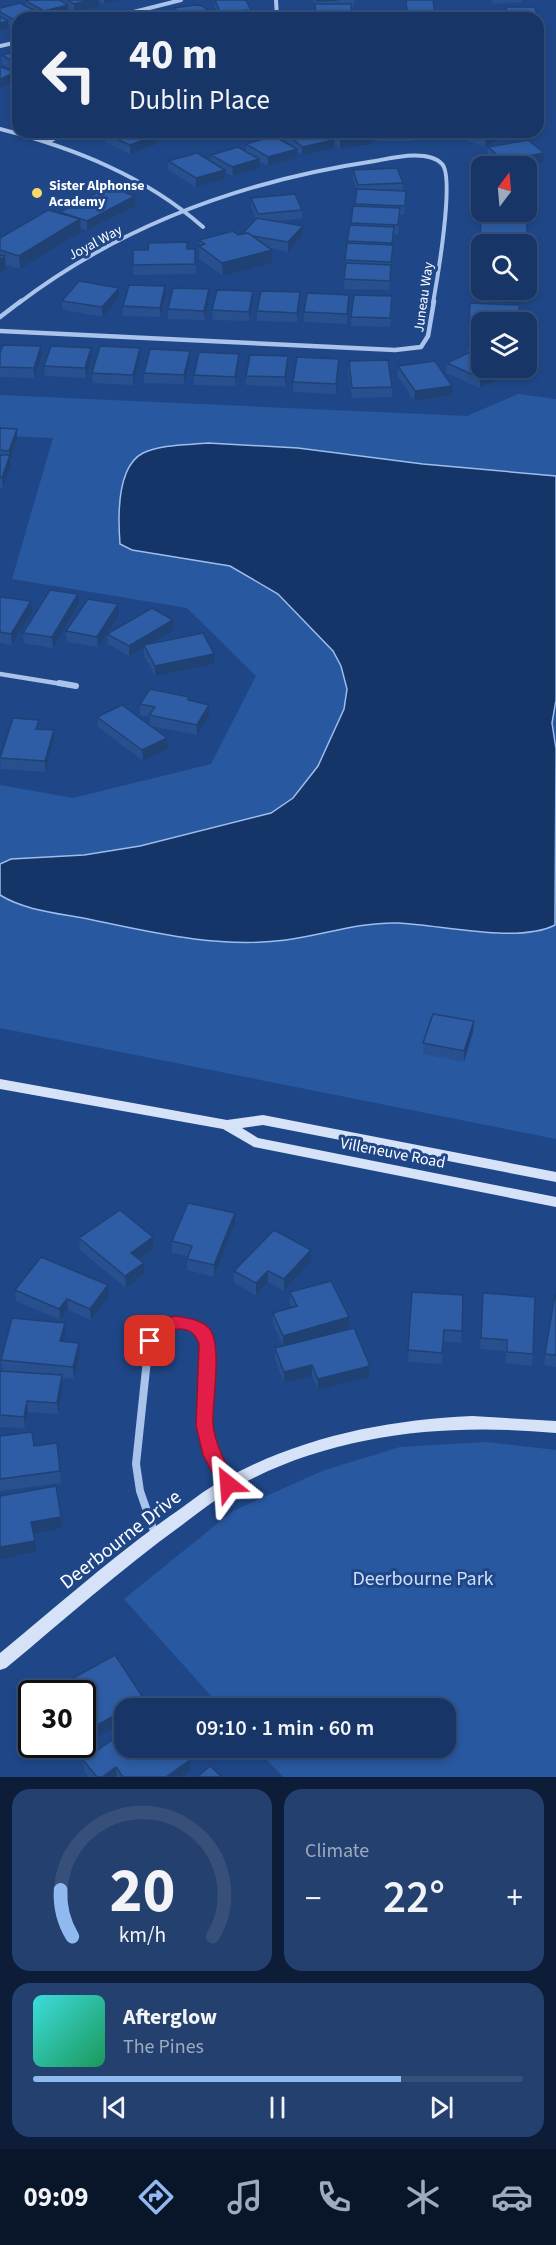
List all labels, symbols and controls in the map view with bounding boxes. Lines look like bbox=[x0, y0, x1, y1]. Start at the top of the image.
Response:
text: 40 m bbox=[129, 25, 218, 85]
icon: left bbox=[30, 36, 108, 114]
text: Dublin Place bbox=[129, 81, 270, 120]
north arrow bbox=[471, 156, 537, 222]
map controls bbox=[471, 156, 537, 378]
place label: Sister Alphonse Academy bbox=[48, 176, 145, 212]
marker: Sister Alphonse Academy bbox=[30, 186, 44, 200]
street label: Joyal Way bbox=[65, 220, 126, 265]
button: search bbox=[471, 234, 537, 300]
street label: Juneau Way bbox=[409, 260, 439, 333]
button: layers bbox=[471, 312, 537, 378]
street label: Villeneuve Road bbox=[338, 1132, 447, 1174]
pin bbox=[124, 1315, 175, 1366]
icon: arrive bbox=[133, 1324, 166, 1357]
position arrow bbox=[196, 1452, 260, 1516]
street label: Deerbourne Drive bbox=[54, 1483, 187, 1596]
park label: Deerbourne Park bbox=[352, 1565, 494, 1593]
speed limit sign: 30 bbox=[18, 1680, 96, 1758]
text: 09:10 · 1 min · 60 m bbox=[196, 1712, 374, 1744]
text: Climate bbox=[305, 1837, 369, 1865]
text: 20 bbox=[109, 1847, 175, 1936]
text: 22° bbox=[383, 1866, 445, 1930]
text: − bbox=[305, 1875, 321, 1922]
text: + bbox=[507, 1875, 523, 1922]
text: km/h bbox=[118, 1920, 166, 1951]
text: Afterglow bbox=[123, 2001, 217, 2033]
text: The Pines bbox=[123, 2033, 204, 2061]
icon: previous bbox=[98, 2091, 131, 2124]
icon: pause bbox=[261, 2091, 294, 2124]
icon: next bbox=[425, 2091, 458, 2124]
icon: directions bbox=[135, 2176, 177, 2218]
icon: music bbox=[224, 2176, 266, 2218]
icon: phone bbox=[313, 2176, 355, 2218]
icon: climate bbox=[402, 2176, 444, 2218]
icon: car bbox=[491, 2176, 533, 2218]
text: 09:09 bbox=[23, 2178, 89, 2217]

